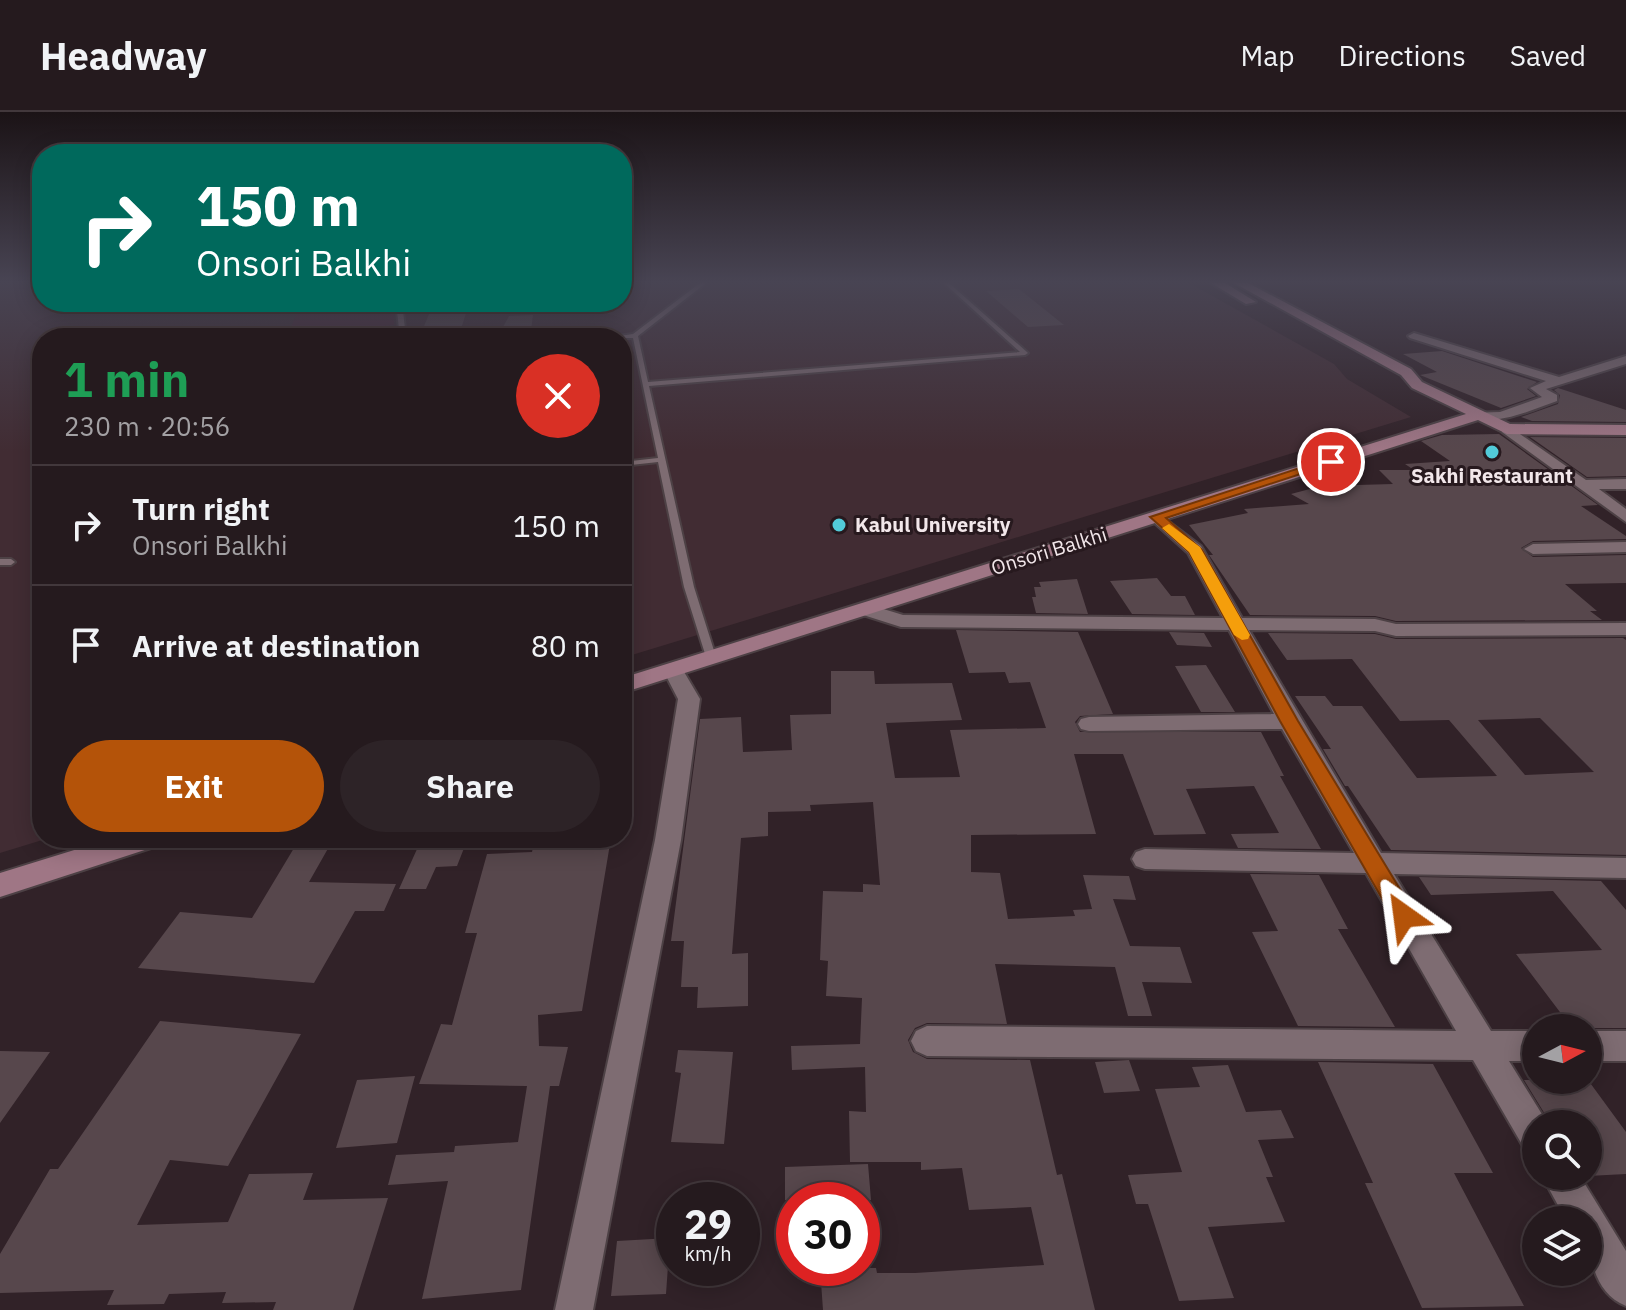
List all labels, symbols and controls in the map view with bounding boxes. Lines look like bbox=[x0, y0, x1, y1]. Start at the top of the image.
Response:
text: Headway bbox=[40, 31, 207, 80]
text: Map bbox=[1240, 37, 1294, 74]
text: Directions bbox=[1338, 37, 1466, 74]
text: Saved bbox=[1510, 37, 1586, 74]
text: 150 m bbox=[196, 169, 360, 241]
icon: right bbox=[64, 176, 168, 280]
text: Onsori Balkhi bbox=[196, 239, 411, 286]
text: 1 min bbox=[64, 348, 189, 410]
button: close bbox=[516, 354, 600, 438]
text: 230 m · 20:56 bbox=[64, 409, 230, 443]
pin bbox=[1297, 428, 1365, 496]
icon: arrive bbox=[1309, 440, 1353, 484]
marker: Sakhi Restaurant bbox=[1483, 443, 1501, 461]
place label: Sakhi Restaurant bbox=[1411, 462, 1573, 489]
text: Turn right bbox=[132, 489, 270, 528]
icon: right bbox=[64, 503, 108, 547]
text: 150 m bbox=[513, 506, 600, 545]
place label: Kabul University bbox=[855, 511, 1011, 538]
marker: Kabul University bbox=[830, 516, 848, 534]
street label: Onsori Balkhi bbox=[988, 520, 1110, 581]
text: Onsori Balkhi bbox=[132, 528, 287, 562]
icon: arrive bbox=[64, 623, 108, 667]
text: Arrive at destination bbox=[132, 626, 420, 665]
text: 80 m bbox=[531, 626, 600, 665]
button: Exit bbox=[64, 740, 324, 832]
button: Share bbox=[340, 740, 600, 832]
position arrow bbox=[1362, 874, 1446, 958]
north arrow bbox=[1522, 1014, 1602, 1094]
map controls bbox=[1522, 1014, 1602, 1286]
button: search bbox=[1522, 1110, 1602, 1190]
speed limit sign: 30 bbox=[776, 1182, 880, 1286]
text: 29 bbox=[684, 1198, 732, 1250]
button: layers bbox=[1522, 1206, 1602, 1286]
text: km/h bbox=[684, 1240, 732, 1267]

